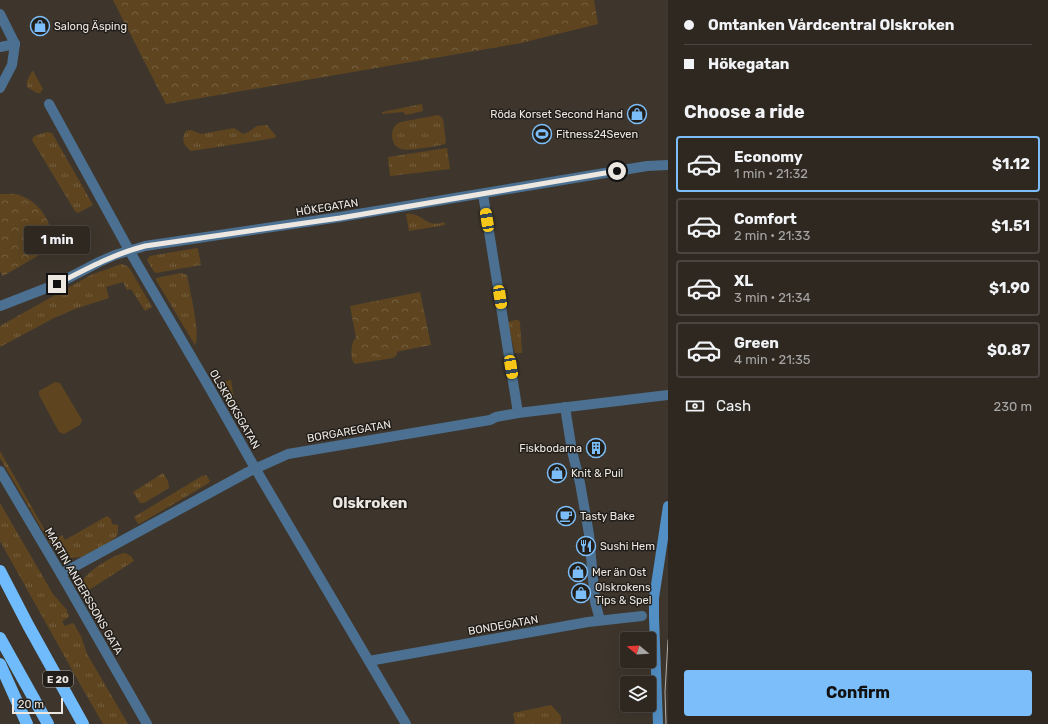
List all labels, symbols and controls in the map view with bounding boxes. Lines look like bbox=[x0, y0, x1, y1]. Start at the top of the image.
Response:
shop icon: Salong Äsping bbox=[29, 15, 51, 37]
text: Omtanken Vårdcentral Olskroken bbox=[708, 16, 954, 34]
place label: Salong Äsping bbox=[54, 20, 127, 33]
text: Hökegatan bbox=[708, 55, 789, 73]
text: Choose a ride bbox=[684, 101, 805, 123]
shop icon: Röda Korset Second Hand bbox=[626, 103, 648, 125]
place label: Röda Korset Second Hand bbox=[490, 108, 623, 121]
sports icon: Fitness24Seven bbox=[531, 123, 553, 145]
place label: Fitness24Seven bbox=[556, 128, 638, 141]
icon: car bbox=[686, 146, 722, 182]
text: Economy bbox=[734, 148, 803, 166]
text: $1.12 bbox=[992, 155, 1030, 173]
route start bbox=[608, 162, 626, 180]
text: 1 min · 21:32 bbox=[734, 166, 808, 181]
street label: HÖKEGATAN bbox=[295, 196, 359, 219]
car bbox=[479, 207, 495, 233]
icon: car bbox=[686, 208, 722, 244]
text: Comfort bbox=[734, 210, 797, 228]
text: $1.51 bbox=[991, 217, 1030, 235]
callout: 1 min bbox=[24, 226, 90, 254]
text: 2 min · 21:33 bbox=[734, 228, 810, 243]
text: 1 min bbox=[40, 232, 74, 247]
icon: car bbox=[686, 270, 722, 306]
text: XL bbox=[734, 272, 753, 290]
route end bbox=[48, 275, 66, 293]
text: $1.90 bbox=[989, 279, 1030, 297]
car bbox=[492, 284, 508, 310]
text: 3 min · 21:34 bbox=[734, 290, 811, 305]
icon: car bbox=[686, 332, 722, 368]
text: Green bbox=[734, 334, 779, 352]
text: $0.87 bbox=[987, 341, 1030, 359]
text: 4 min · 21:35 bbox=[734, 352, 811, 367]
car bbox=[503, 354, 519, 380]
street label: OLSKROKSGATAN bbox=[207, 367, 263, 451]
icon: cash bbox=[684, 395, 706, 417]
text: Cash bbox=[716, 397, 751, 415]
text: 230 m bbox=[994, 399, 1032, 414]
street label: BORGAREGATAN bbox=[306, 418, 392, 445]
building icon: Fiskbodarna bbox=[585, 437, 607, 459]
place label: Fiskbodarna bbox=[519, 442, 582, 455]
shop icon: Knit & Puil bbox=[546, 462, 568, 484]
place label: Knit & Puil bbox=[571, 467, 623, 480]
district label: Olskroken bbox=[333, 494, 407, 512]
cafe icon: Tasty Bake bbox=[555, 505, 577, 527]
place label: Tasty Bake bbox=[580, 510, 635, 523]
street label: MARTIN ANDERSSONS GATA bbox=[42, 526, 126, 657]
restaurant icon: Sushi Hem bbox=[575, 535, 597, 557]
place label: Sushi Hem bbox=[600, 540, 655, 553]
shop icon: Mer än Ost bbox=[567, 561, 589, 583]
place label: Mer än Ost bbox=[592, 566, 647, 579]
place label: Olskrokens Tips & Spel bbox=[595, 581, 651, 607]
shop icon: Olskrokens Tips & Spel bbox=[570, 582, 592, 604]
street label: BONDEGATAN bbox=[467, 613, 539, 638]
north arrow bbox=[620, 632, 656, 668]
map controls bbox=[620, 632, 656, 712]
button: Confirm bbox=[684, 670, 1032, 716]
road number: E 20 bbox=[43, 671, 73, 687]
button: layers bbox=[620, 676, 656, 712]
scale bar bbox=[12, 696, 63, 715]
text: 20 m bbox=[18, 698, 44, 711]

